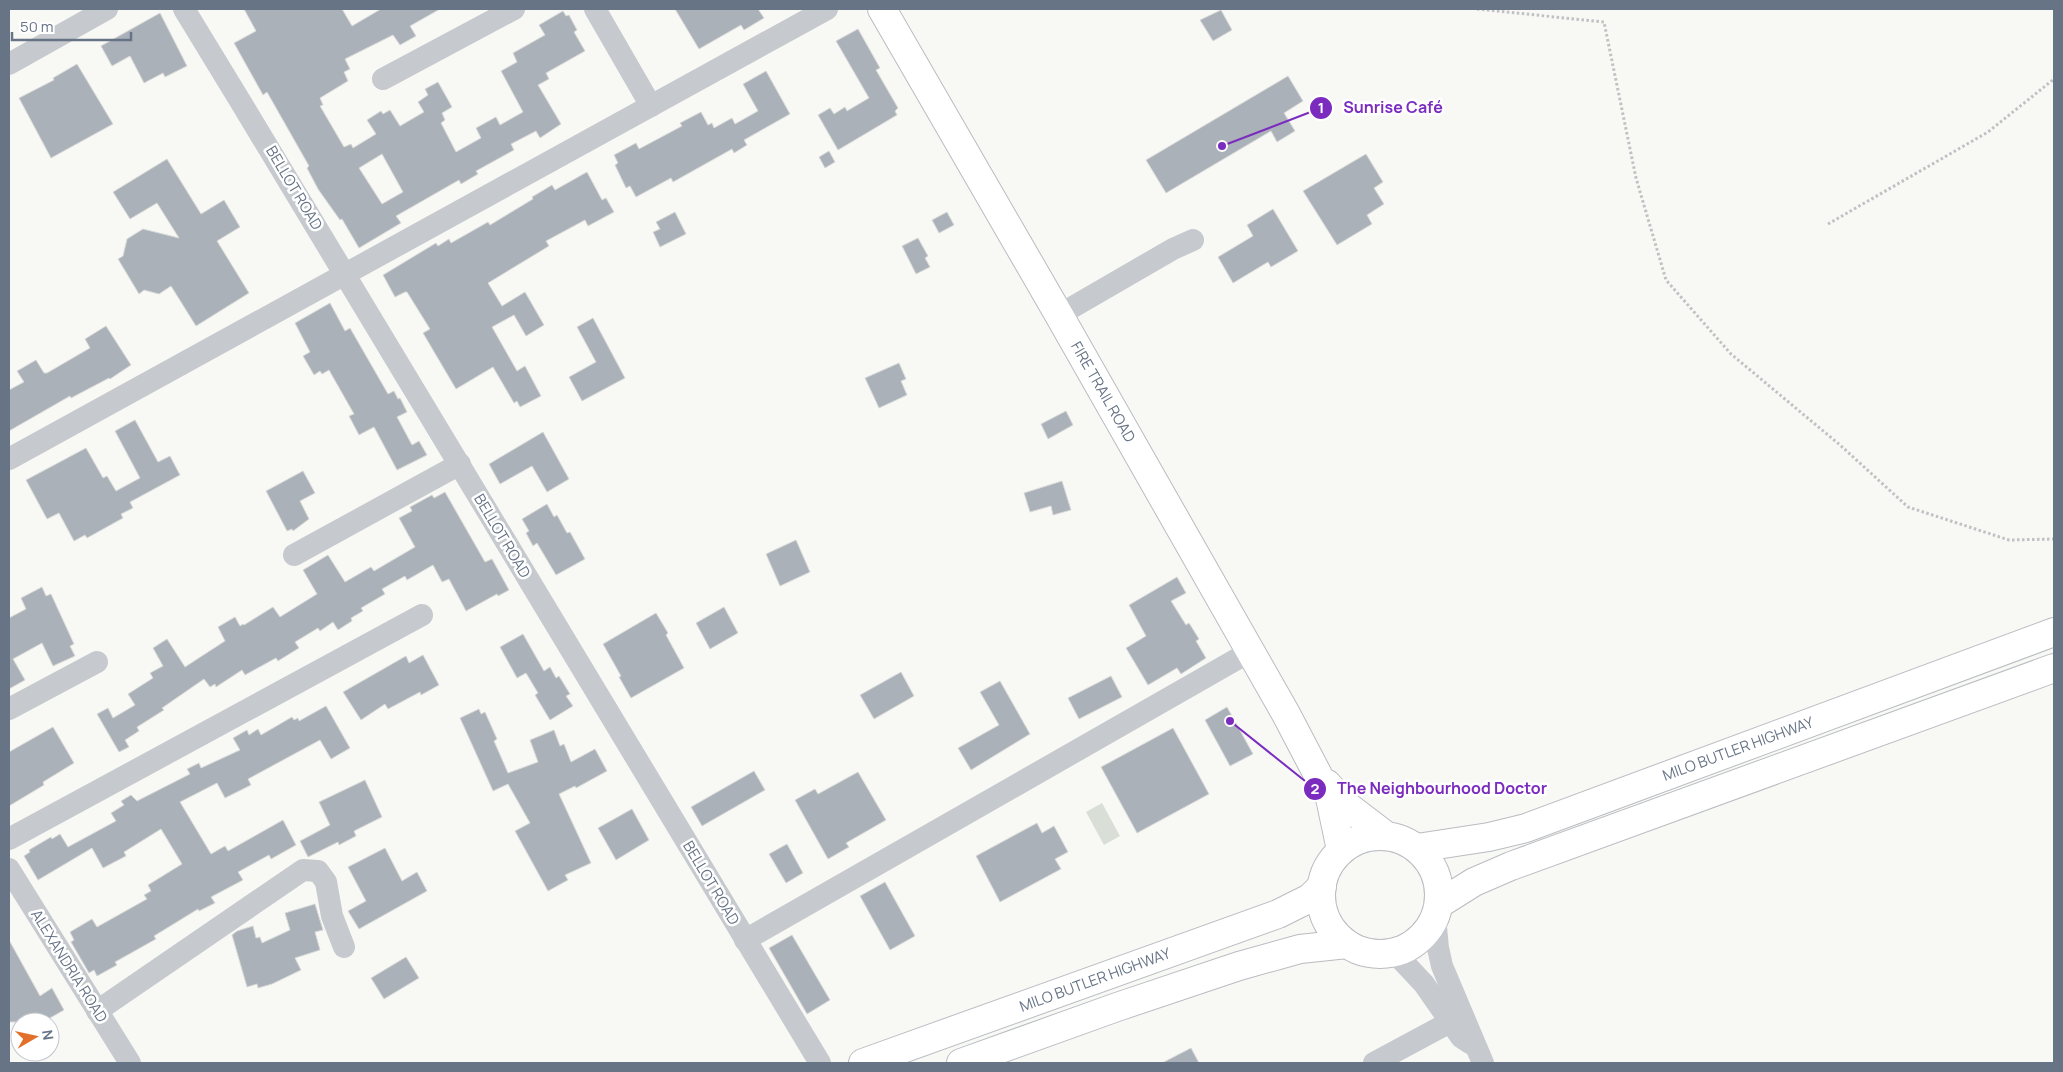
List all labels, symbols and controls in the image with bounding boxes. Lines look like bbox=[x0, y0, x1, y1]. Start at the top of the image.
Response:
scale bar bbox=[12, 10, 131, 42]
text: 50 m bbox=[20, 16, 54, 37]
callout: Sunrise Café bbox=[1309, 92, 1453, 123]
text: Sunrise Café bbox=[1343, 96, 1443, 118]
text: 1 bbox=[1318, 97, 1324, 118]
street label: BELLOT ROAD bbox=[261, 142, 328, 234]
street label: FIRE TRAIL ROAD bbox=[1066, 338, 1141, 446]
street label: BELLOT ROAD bbox=[469, 490, 536, 582]
street label: MILO BUTLER HIGHWAY bbox=[1659, 711, 1817, 786]
callout: The Neighbourhood Doctor bbox=[1302, 773, 1558, 804]
text: The Neighbourhood Doctor bbox=[1337, 777, 1547, 799]
text: 2 bbox=[1311, 778, 1320, 799]
street label: BELLOT ROAD bbox=[678, 837, 745, 929]
street label: ALEXANDRIA ROAD bbox=[26, 905, 113, 1026]
street label: MILO BUTLER HIGHWAY bbox=[1016, 942, 1174, 1017]
north arrow bbox=[10, 1012, 60, 1062]
text: N bbox=[38, 1028, 59, 1041]

